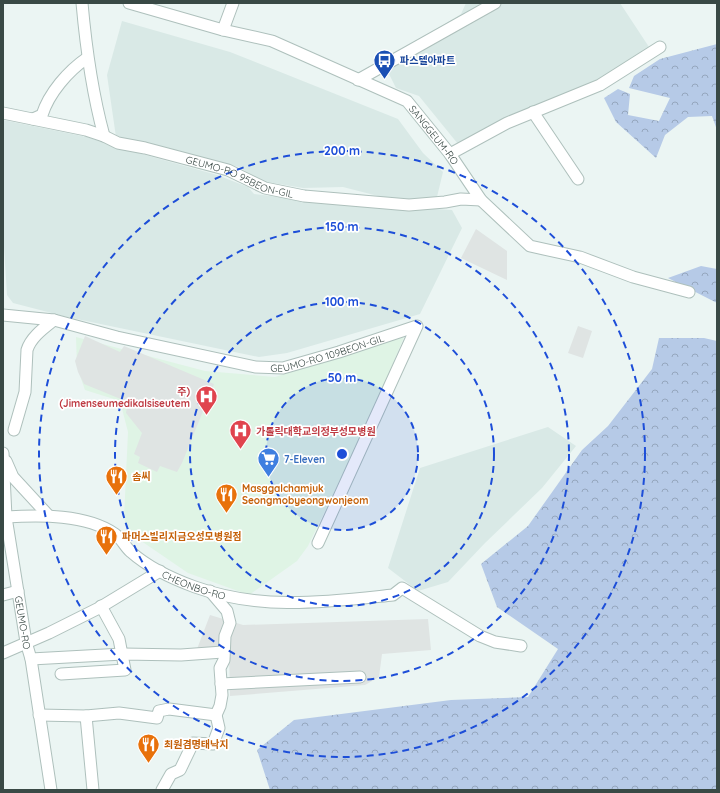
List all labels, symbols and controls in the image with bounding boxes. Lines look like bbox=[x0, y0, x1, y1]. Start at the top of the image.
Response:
bus stop icon: 파스텔아파트 bbox=[371, 47, 397, 80]
place label: 파스텔아파트 bbox=[400, 54, 455, 67]
street label: SANGGEUM-RO bbox=[406, 103, 461, 168]
text: 200 m bbox=[324, 143, 360, 158]
street label: GEUMO-RO 95BEON-GIL bbox=[184, 153, 295, 201]
text: 150 m bbox=[325, 219, 359, 234]
text: 100 m bbox=[325, 294, 359, 309]
street label: GEUMO-RO 109BEON-GIL bbox=[270, 331, 386, 375]
text: 50 m bbox=[328, 370, 356, 385]
hospital icon: 주) (Jimenseumedikalsiseutem bbox=[193, 384, 219, 417]
place label: 주) (Jimenseumedikalsiseutem bbox=[60, 385, 190, 410]
hospital icon: 가톨릭대학교의정부성모병원 bbox=[228, 418, 254, 451]
place label: 가톨릭대학교의정부성모병원 bbox=[256, 425, 376, 438]
supermarket icon: 7-Eleven bbox=[255, 446, 281, 479]
centre of rings bbox=[335, 447, 349, 461]
place label: 7-Eleven bbox=[284, 453, 325, 466]
restaurant icon: 솜씨 bbox=[103, 463, 129, 496]
place label: 솜씨 bbox=[132, 470, 150, 483]
restaurant icon: Masggalchamjuk Seongmobyeongwonjeom bbox=[214, 481, 240, 514]
place label: Masggalchamjuk Seongmobyeongwonjeom bbox=[242, 482, 368, 507]
restaurant icon: 파머스빌리지금오성모병원점 bbox=[93, 523, 119, 556]
place label: 파머스빌리지금오성모병원점 bbox=[122, 530, 242, 543]
street label: CHEONBO-RO bbox=[160, 568, 227, 603]
street label: GEUMO-RO bbox=[12, 595, 34, 651]
restaurant icon: 최원겸명태낙지 bbox=[136, 731, 162, 764]
place label: 최원겸명태낙지 bbox=[164, 738, 228, 751]

